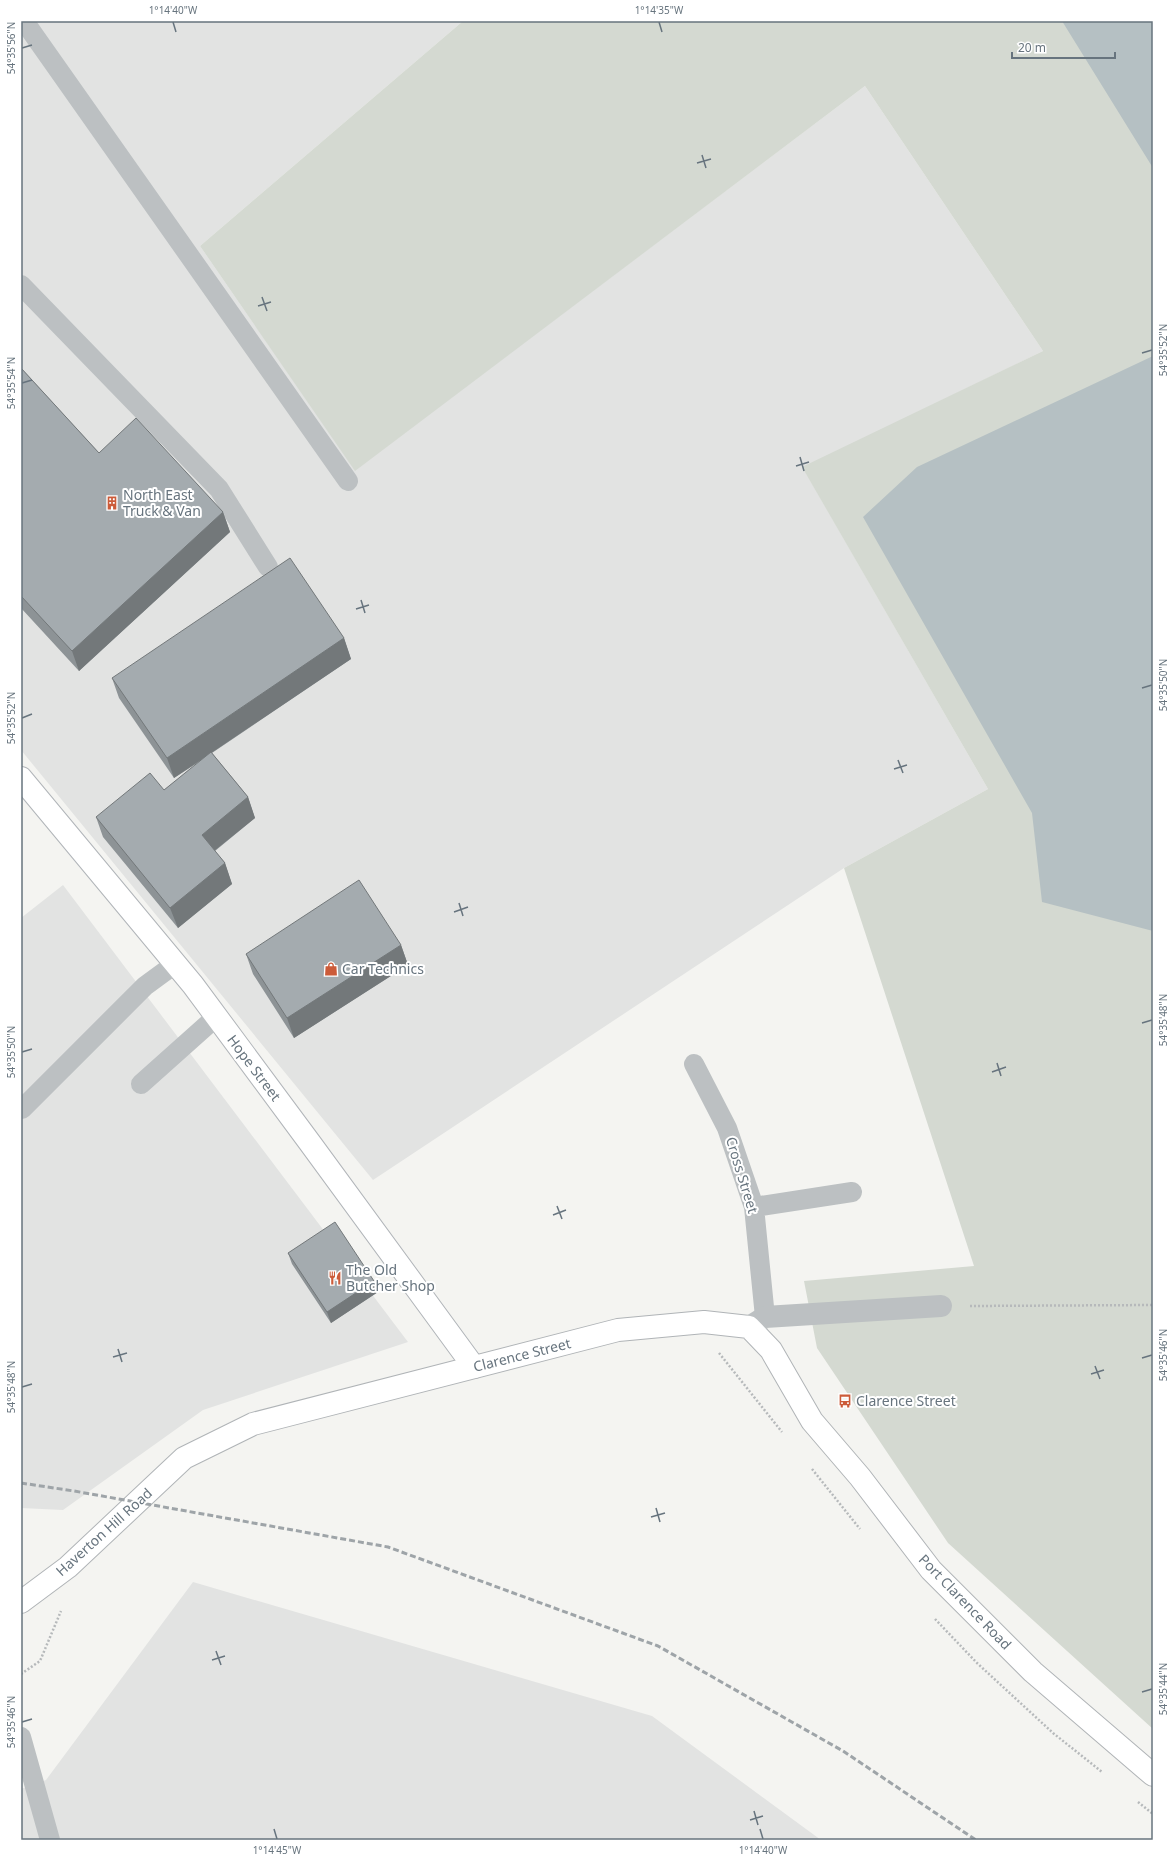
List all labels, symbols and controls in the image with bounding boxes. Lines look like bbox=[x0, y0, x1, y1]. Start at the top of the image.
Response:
text: 1°14'40"W bbox=[149, 3, 198, 17]
text: 1°14'35"W bbox=[635, 3, 684, 17]
text: 54°35'56"N bbox=[4, 22, 18, 74]
scale bar bbox=[1012, 34, 1115, 60]
text: 20 m bbox=[1018, 39, 1046, 56]
text: 54°35'52"N bbox=[1156, 324, 1170, 376]
text: 54°35'54"N bbox=[4, 357, 18, 409]
place label: North East Truck & Van bbox=[123, 485, 201, 520]
building icon: North East Truck & Van bbox=[104, 495, 120, 511]
text: 54°35'50"N bbox=[1156, 659, 1170, 711]
text: 54°35'52"N bbox=[4, 692, 18, 744]
place label: Car Technics bbox=[342, 959, 424, 978]
shop icon: Car Technics bbox=[323, 961, 339, 977]
text: 54°35'48"N bbox=[1156, 994, 1170, 1046]
text: 54°35'50"N bbox=[4, 1026, 18, 1078]
street label: Hope Street bbox=[223, 1031, 285, 1105]
street label: Cross Street bbox=[722, 1134, 763, 1215]
place label: The Old Butcher Shop bbox=[346, 1260, 435, 1295]
restaurant icon: The Old Butcher Shop bbox=[327, 1270, 343, 1286]
text: 54°35'46"N bbox=[1156, 1329, 1170, 1381]
street label: Clarence Street bbox=[471, 1333, 573, 1376]
text: 54°35'48"N bbox=[4, 1361, 18, 1413]
place label: Clarence Street bbox=[856, 1391, 956, 1410]
bus stop icon: Clarence Street bbox=[837, 1393, 853, 1409]
street label: Haverton Hill Road bbox=[51, 1483, 156, 1580]
street label: Port Clarence Road bbox=[915, 1550, 1016, 1653]
text: 54°35'44"N bbox=[1156, 1663, 1170, 1715]
text: 54°35'46"N bbox=[4, 1696, 18, 1748]
text: 1°14'45"W bbox=[253, 1843, 302, 1857]
text: 1°14'40"W bbox=[739, 1843, 788, 1857]

